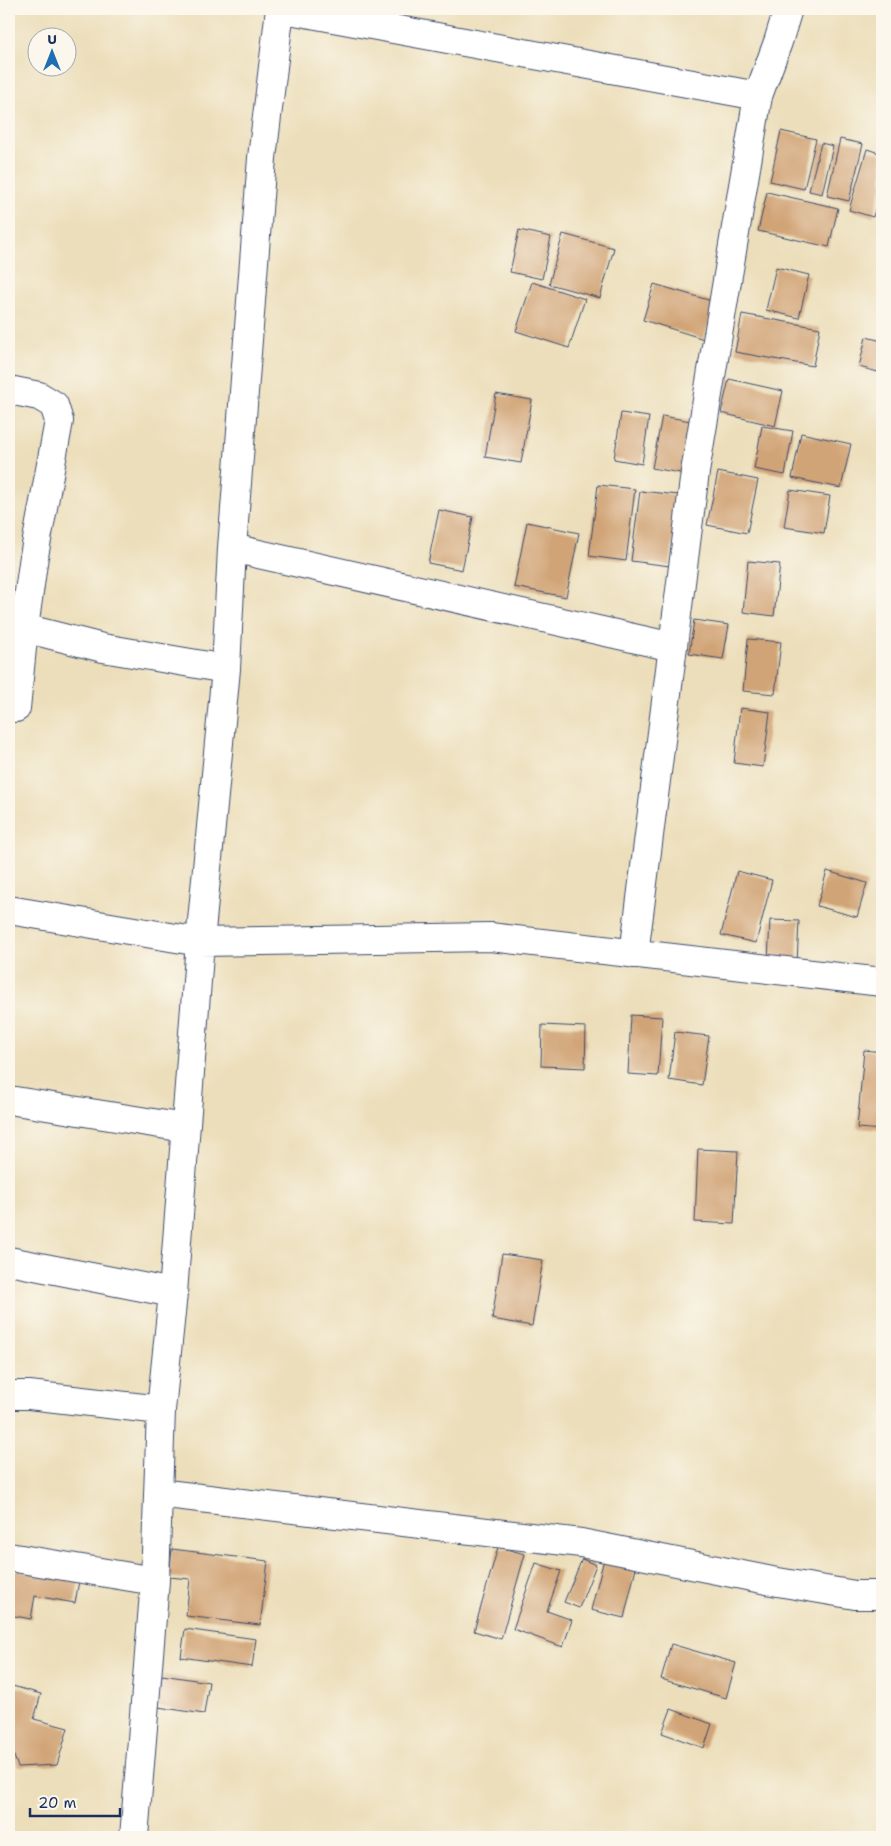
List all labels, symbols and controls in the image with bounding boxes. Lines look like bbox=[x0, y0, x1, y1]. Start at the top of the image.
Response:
north arrow bbox=[28, 28, 78, 78]
text: U bbox=[47, 30, 57, 48]
scale bar bbox=[30, 1786, 120, 1818]
text: 20 m bbox=[38, 1793, 77, 1813]

